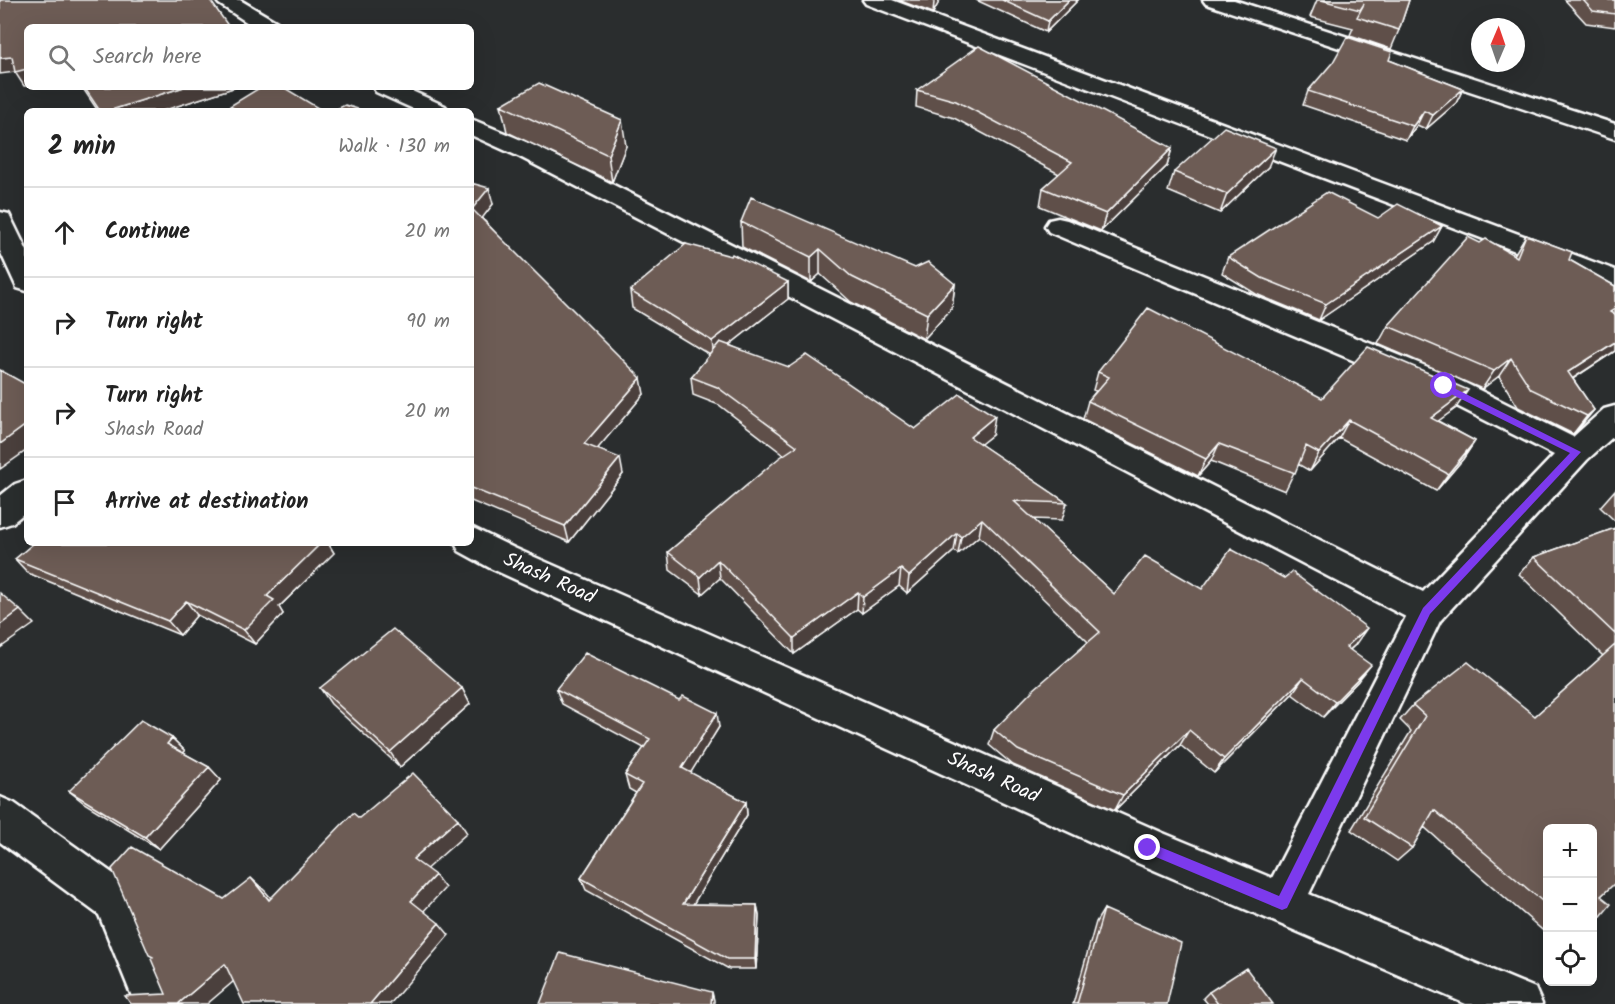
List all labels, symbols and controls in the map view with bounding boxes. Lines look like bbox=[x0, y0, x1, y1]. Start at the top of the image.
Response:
north arrow bbox=[1471, 18, 1525, 72]
search box bbox=[24, 24, 474, 90]
text: Search here bbox=[93, 40, 201, 75]
icon: search bbox=[45, 41, 78, 74]
text: 2 min bbox=[48, 126, 116, 168]
text: Walk · 130 m bbox=[338, 131, 450, 163]
text: Continue bbox=[105, 215, 190, 250]
icon: ahead bbox=[48, 216, 81, 249]
text: 20 m bbox=[404, 216, 450, 248]
text: Turn right bbox=[105, 305, 203, 340]
icon: right bbox=[48, 306, 81, 339]
text: 90 m bbox=[406, 306, 450, 338]
route start bbox=[1430, 372, 1456, 398]
text: Turn right bbox=[105, 379, 203, 414]
icon: right bbox=[48, 396, 81, 429]
text: 20 m bbox=[404, 396, 450, 428]
text: Shash Road bbox=[105, 414, 203, 446]
text: Arrive at destination bbox=[105, 485, 308, 520]
icon: arrive bbox=[48, 486, 81, 519]
street label: Shash Road bbox=[498, 544, 601, 614]
street label: Shash Road bbox=[942, 743, 1045, 813]
map controls bbox=[1543, 824, 1597, 986]
button: + bbox=[1543, 824, 1597, 878]
route end bbox=[1134, 834, 1160, 860]
button: − bbox=[1543, 878, 1597, 932]
button: locate bbox=[1543, 932, 1597, 986]

